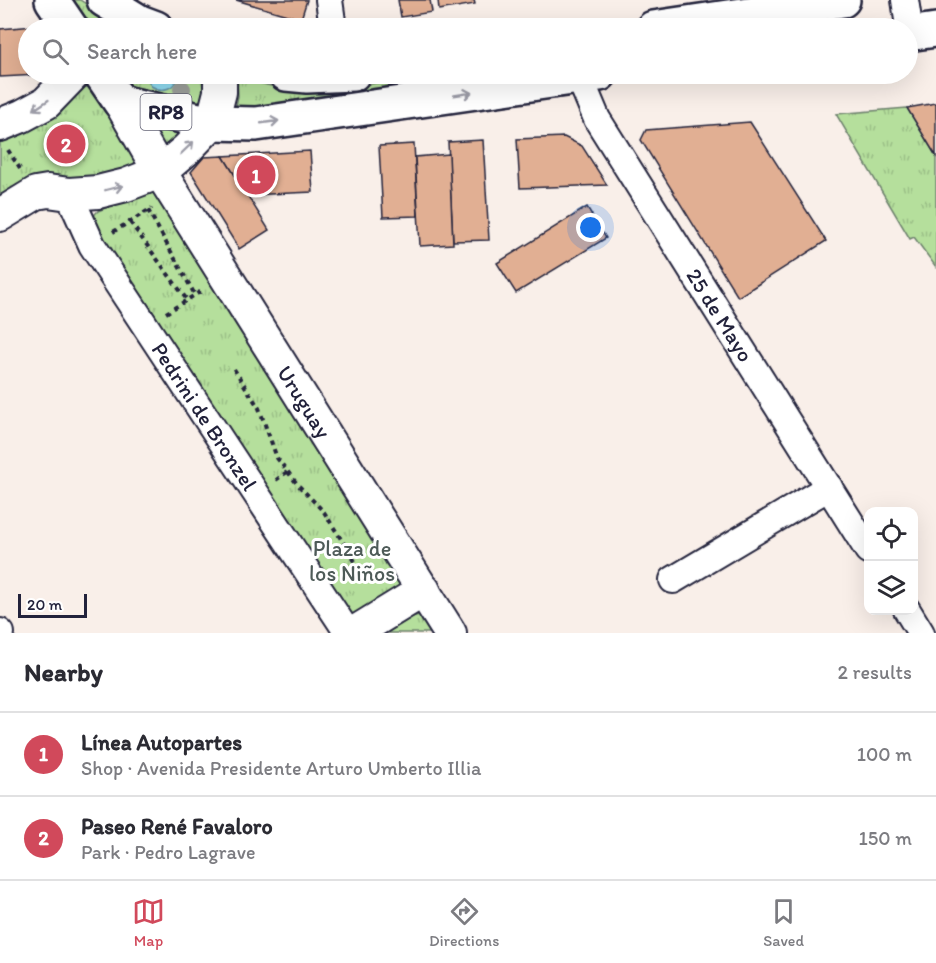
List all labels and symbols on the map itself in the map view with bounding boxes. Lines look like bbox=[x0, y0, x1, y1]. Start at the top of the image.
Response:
one-way arrow bbox=[453, 88, 472, 99]
road number: RP8 bbox=[140, 94, 192, 130]
one-way arrow bbox=[33, 99, 50, 111]
one-way arrow bbox=[260, 117, 279, 128]
pin: 2 bbox=[46, 122, 86, 166]
one-way arrow bbox=[179, 141, 194, 156]
pin: 1 bbox=[236, 152, 276, 198]
one-way arrow bbox=[104, 182, 123, 194]
your location bbox=[576, 213, 605, 242]
street label: 25 de Mayo bbox=[680, 263, 759, 367]
street label: Pedrini de Bronzel bbox=[146, 337, 263, 496]
street label: Uruguay bbox=[271, 361, 337, 444]
park label: Plaza de los Niños bbox=[309, 535, 395, 587]
scale bar bbox=[18, 591, 87, 618]

